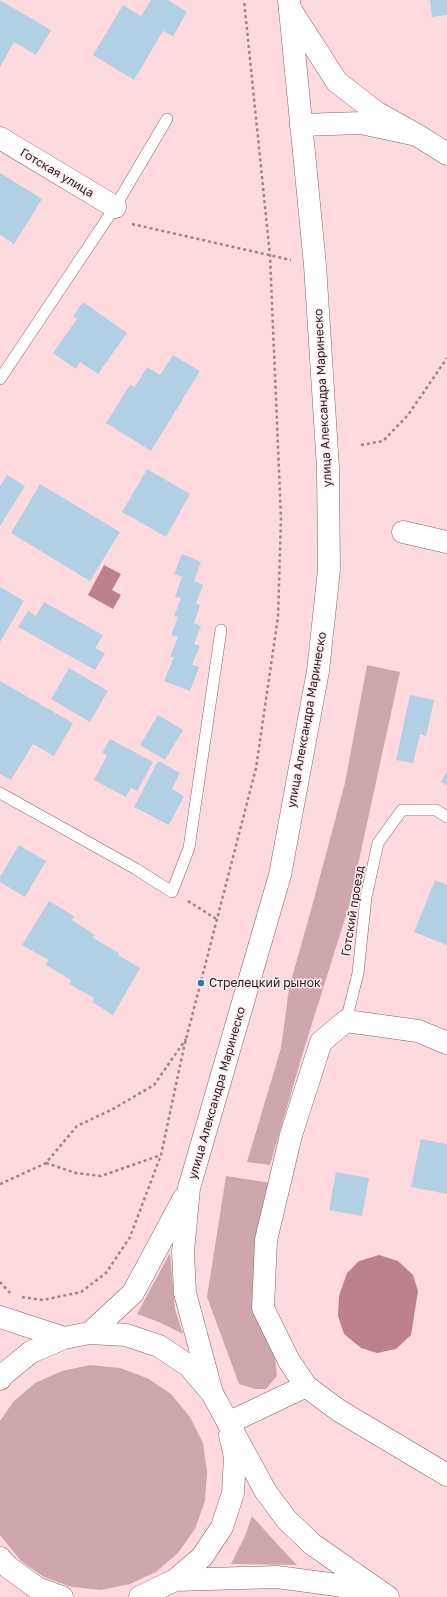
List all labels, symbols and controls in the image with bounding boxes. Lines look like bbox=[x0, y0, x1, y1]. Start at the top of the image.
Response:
street label: Готская улица bbox=[18, 145, 96, 201]
street label: улица Александра Маринеско bbox=[311, 308, 335, 488]
street label: улица Александра Маринеско bbox=[284, 631, 330, 809]
street label: Готский проезд bbox=[339, 865, 367, 957]
place label: Стрелецкий рынок bbox=[209, 976, 321, 990]
marker: Стрелецкий рынок bbox=[196, 978, 206, 988]
street label: улица Александра Маринеско bbox=[185, 1005, 249, 1181]

